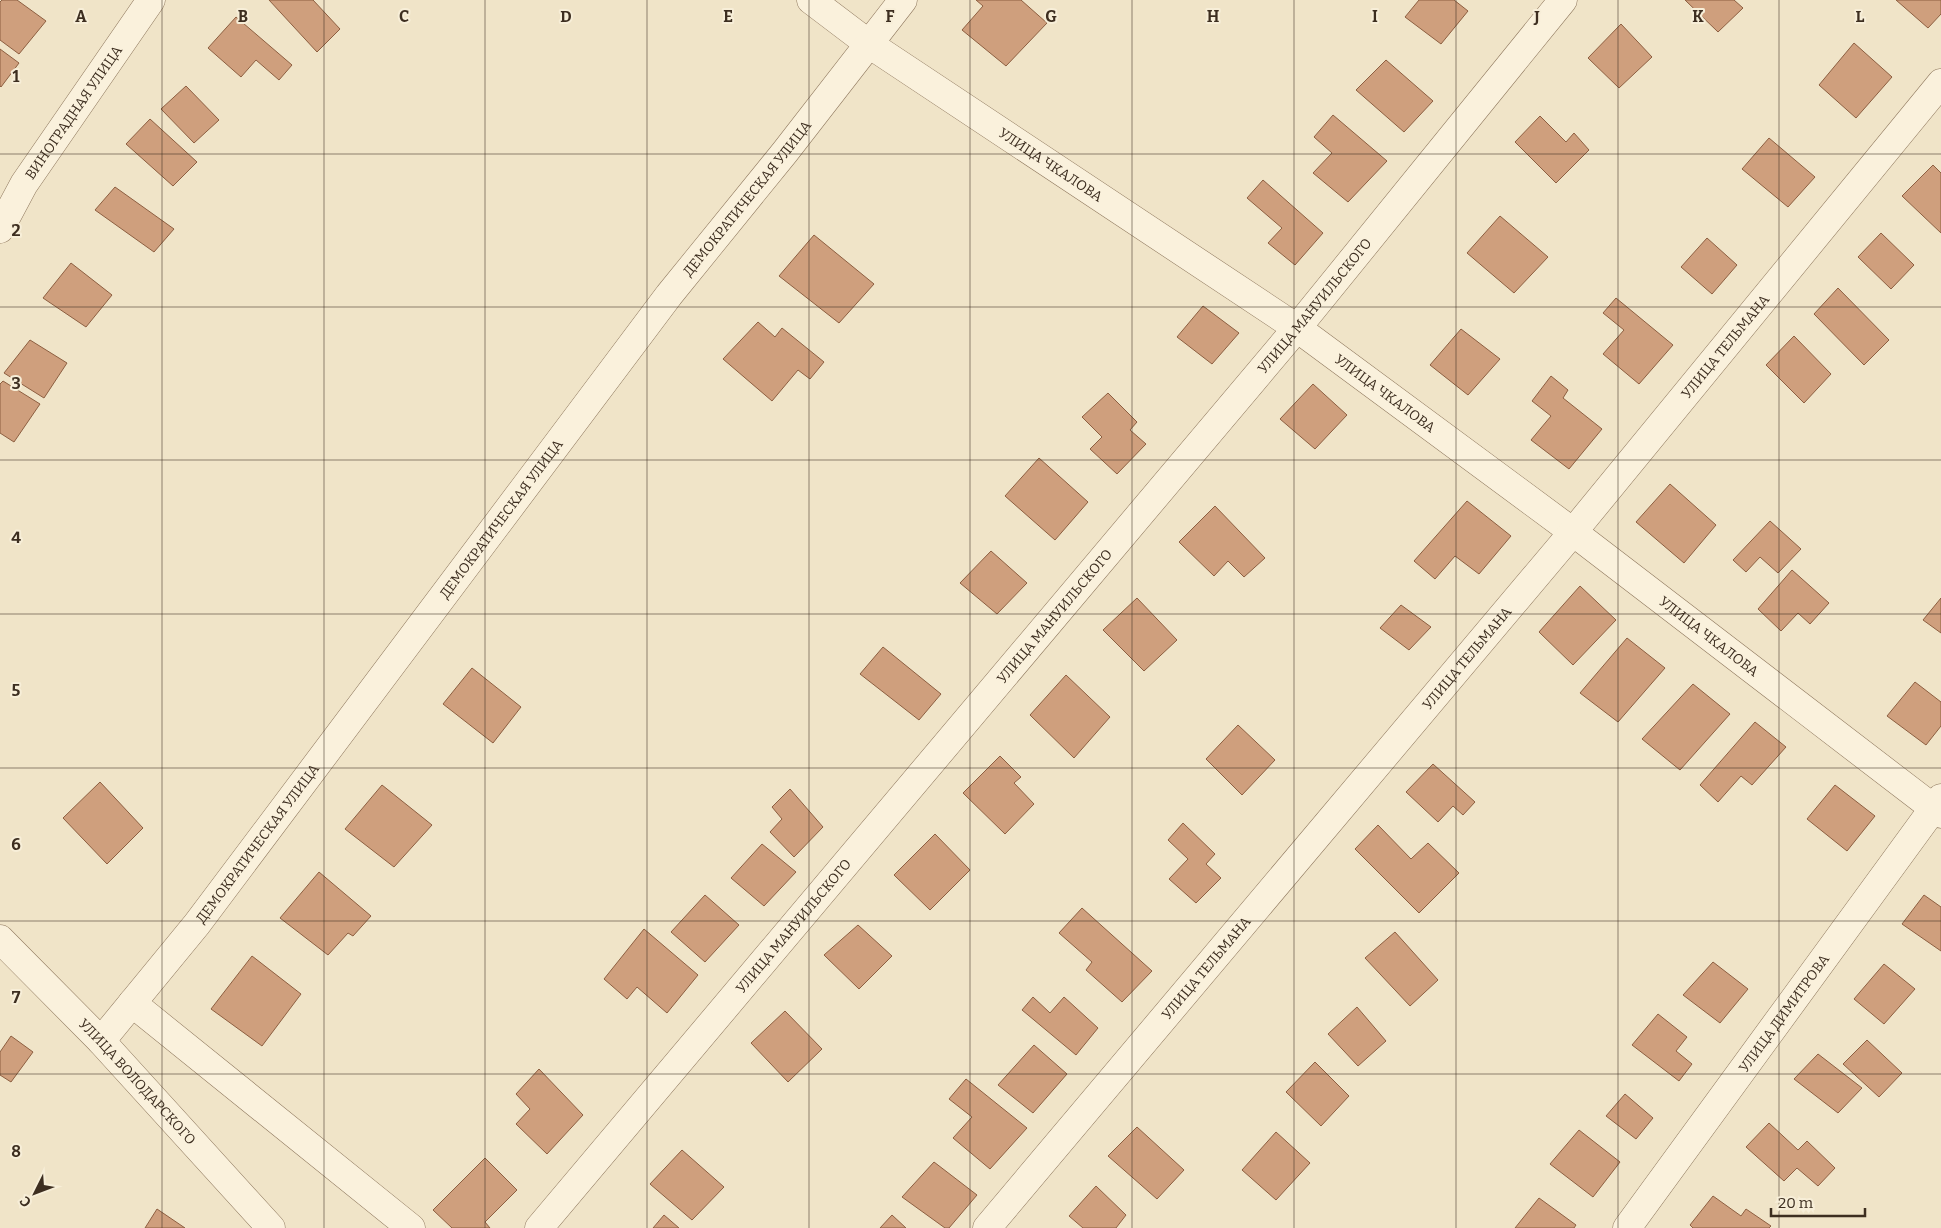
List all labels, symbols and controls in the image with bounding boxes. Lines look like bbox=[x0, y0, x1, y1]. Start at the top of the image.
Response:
text: A bbox=[75, 7, 87, 26]
text: B bbox=[238, 7, 248, 26]
text: C bbox=[399, 7, 409, 26]
text: D bbox=[560, 7, 572, 26]
text: E bbox=[723, 7, 733, 26]
text: F bbox=[886, 7, 895, 26]
text: G bbox=[1045, 7, 1057, 26]
text: H bbox=[1207, 7, 1220, 26]
text: I bbox=[1372, 7, 1378, 26]
text: J bbox=[1533, 7, 1540, 26]
text: K bbox=[1692, 7, 1704, 26]
text: L bbox=[1856, 7, 1865, 26]
street label: ВИНОГРАДНАЯ УЛИЦА bbox=[21, 42, 126, 183]
text: 1 bbox=[13, 67, 20, 86]
street label: ДЕМОКРАТИЧЕСКАЯ УЛИЦА bbox=[679, 117, 815, 279]
street label: УЛИЦА ЧКАЛОВА bbox=[996, 124, 1106, 205]
text: 2 bbox=[11, 221, 21, 240]
street label: УЛИЦА МАНУИЛЬСКОГО bbox=[1254, 235, 1375, 377]
street label: УЛИЦА ТЕЛЬМАНА bbox=[1678, 291, 1773, 402]
street label: УЛИЦА ЧКАЛОВА bbox=[1331, 350, 1439, 436]
text: 3 bbox=[11, 374, 21, 393]
street label: ДЕМОКРАТИЧЕСКАЯ УЛИЦА bbox=[436, 436, 566, 602]
text: 4 bbox=[11, 528, 21, 547]
street label: УЛИЦА МАНУИЛЬСКОГО bbox=[993, 546, 1116, 687]
street label: УЛИЦА ЧКАЛОВА bbox=[1656, 593, 1762, 680]
street label: УЛИЦА ТЕЛЬМАНА bbox=[1419, 603, 1515, 713]
text: 5 bbox=[12, 681, 21, 700]
street label: ДЕМОКРАТИЧЕСКАЯ УЛИЦА bbox=[192, 761, 323, 926]
text: 6 bbox=[11, 835, 21, 854]
street label: УЛИЦА МАНУИЛЬСКОГО bbox=[732, 855, 855, 996]
street label: УЛИЦА ТЕЛЬМАНА bbox=[1158, 913, 1254, 1023]
street label: УЛИЦА ДИМИТРОВА bbox=[1735, 951, 1833, 1076]
text: 7 bbox=[12, 988, 21, 1007]
street label: УЛИЦА ВОЛОДАРСКОГО bbox=[75, 1015, 199, 1148]
text: 8 bbox=[11, 1142, 21, 1161]
north arrow bbox=[10, 1168, 60, 1218]
scale bar bbox=[1771, 1186, 1865, 1218]
text: С bbox=[16, 1192, 35, 1210]
text: 20 m bbox=[1778, 1194, 1814, 1212]

